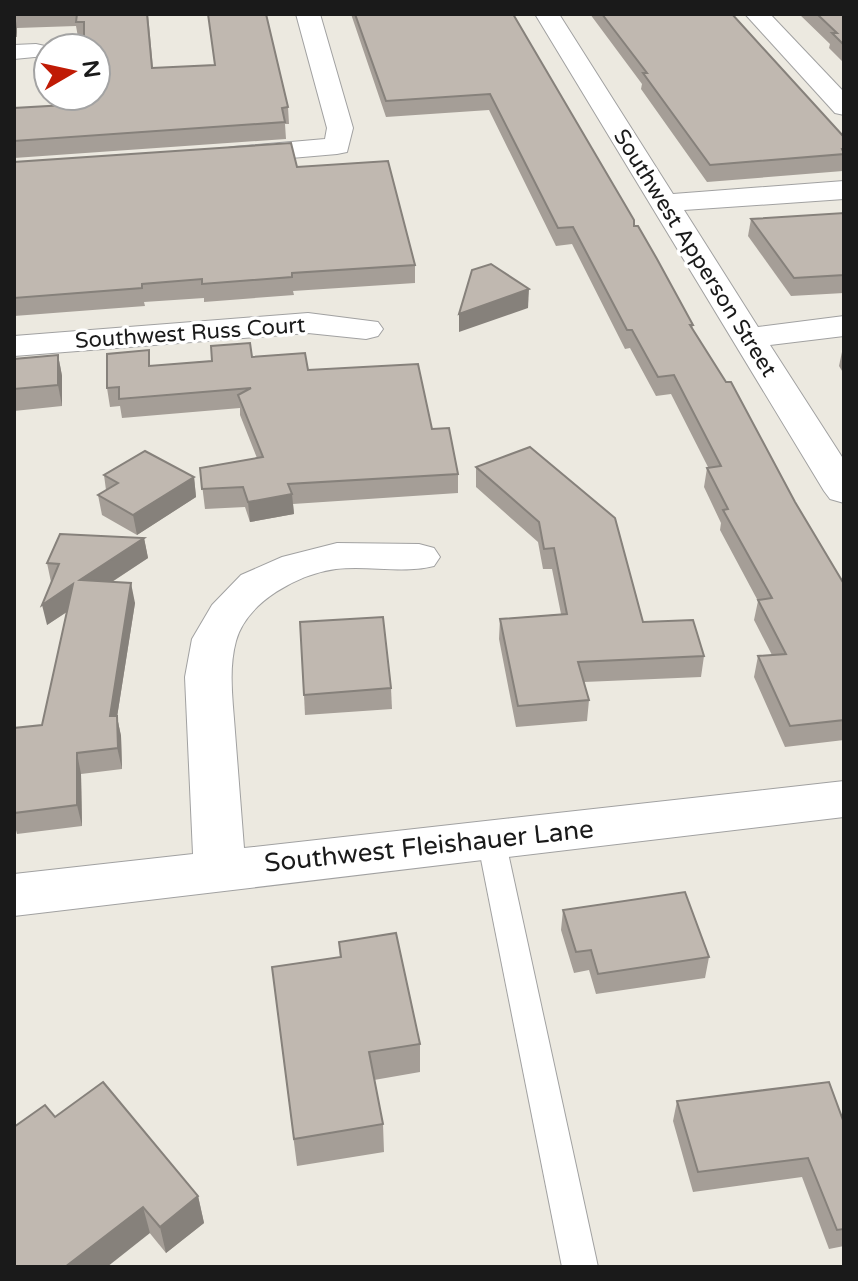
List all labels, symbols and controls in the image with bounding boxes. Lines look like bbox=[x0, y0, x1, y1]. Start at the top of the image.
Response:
north arrow bbox=[32, 32, 112, 112]
text: N bbox=[77, 58, 105, 80]
street label: Southwest Apperson Street bbox=[608, 124, 782, 382]
street label: Southwest Russ Court bbox=[74, 312, 306, 354]
street label: Southwest Fleishauer Lane bbox=[263, 813, 595, 879]

